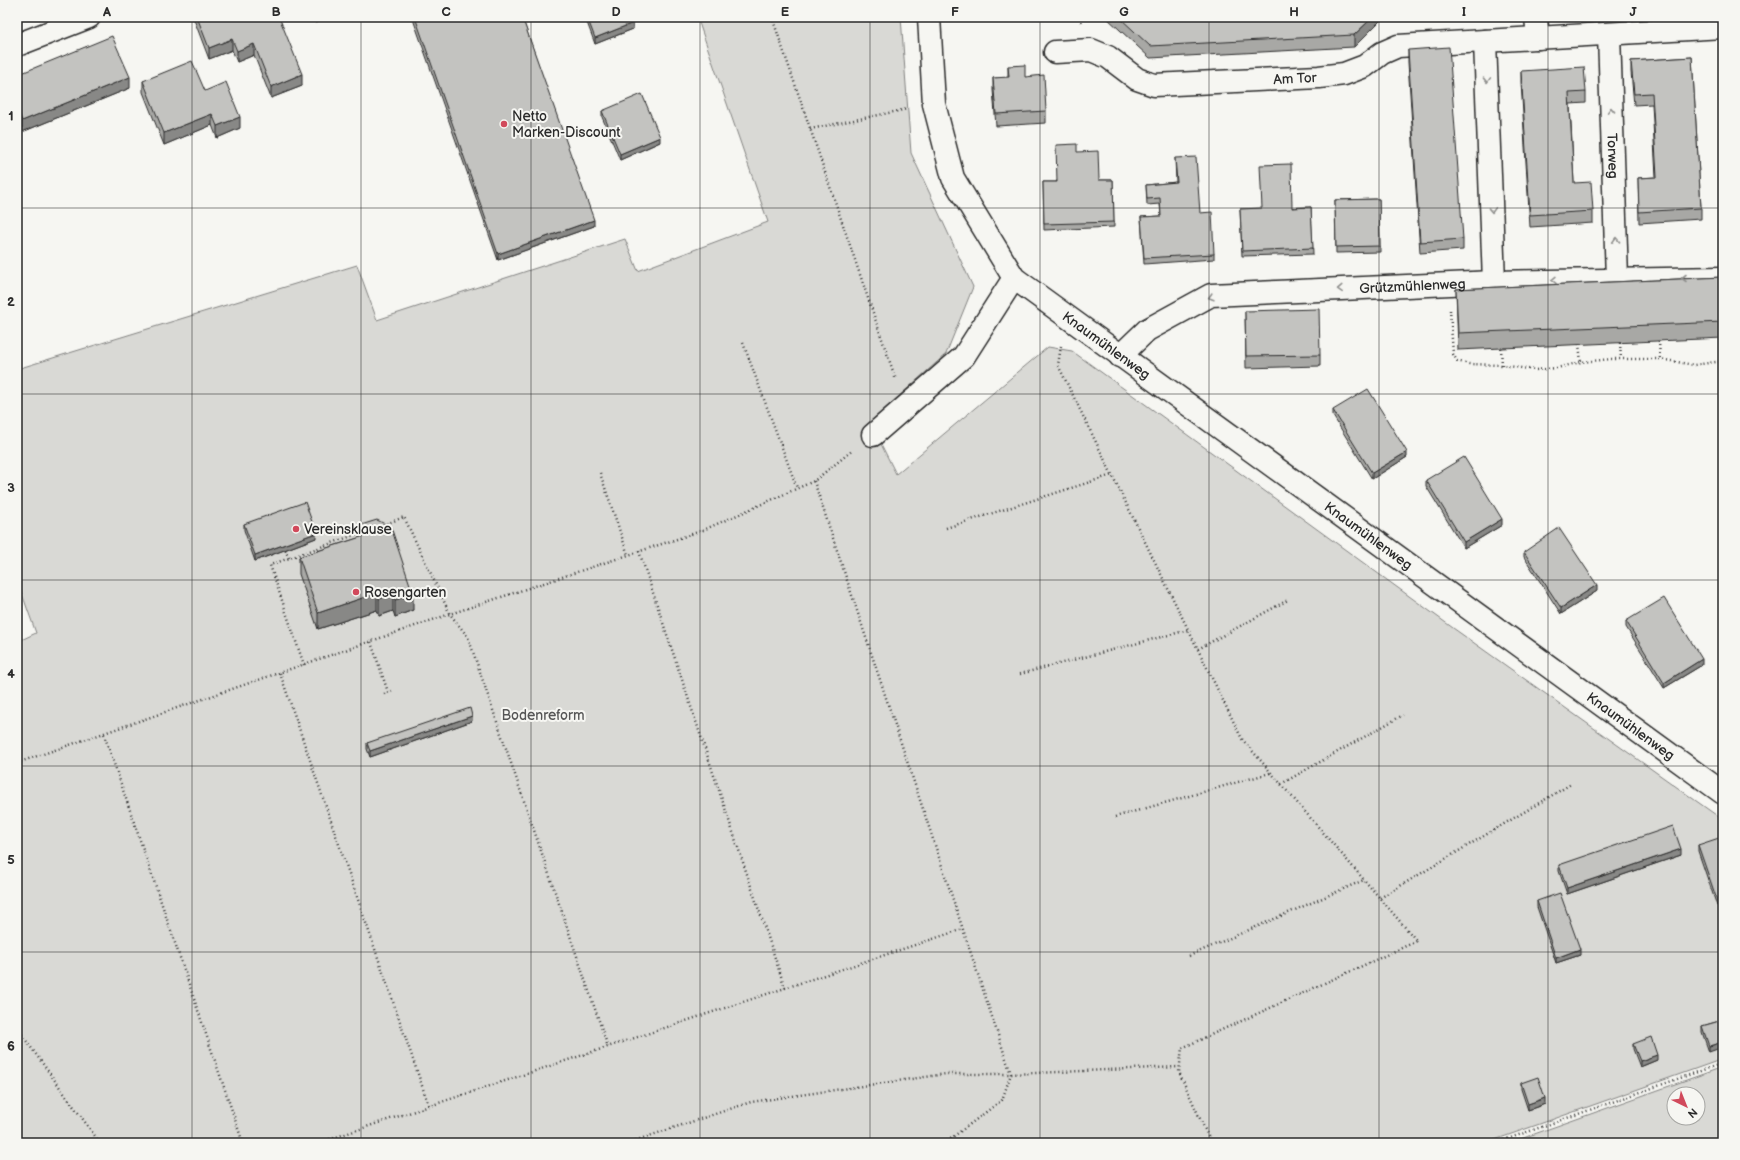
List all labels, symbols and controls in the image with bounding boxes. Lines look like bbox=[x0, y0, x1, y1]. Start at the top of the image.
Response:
text: A bbox=[102, 4, 111, 20]
text: B bbox=[271, 4, 281, 20]
text: C bbox=[441, 4, 451, 20]
text: D bbox=[611, 4, 621, 20]
text: E bbox=[781, 4, 790, 20]
text: F bbox=[951, 4, 959, 20]
text: G bbox=[1119, 4, 1129, 20]
text: H bbox=[1289, 4, 1299, 20]
text: I bbox=[1462, 4, 1466, 20]
text: J bbox=[1629, 4, 1637, 20]
street label: Am Tor bbox=[1273, 69, 1318, 88]
one-way arrow bbox=[1482, 77, 1491, 83]
one-way arrow bbox=[1607, 107, 1616, 113]
text: 1 bbox=[8, 108, 14, 124]
place label: Netto Marken-Discount bbox=[512, 108, 621, 141]
marker: Netto Marken-Discount bbox=[499, 119, 509, 129]
street label: Torweg bbox=[1604, 133, 1622, 179]
one-way arrow bbox=[1487, 207, 1496, 213]
one-way arrow bbox=[1612, 237, 1620, 243]
one-way arrow bbox=[1681, 274, 1687, 282]
street label: Grützmühlenweg bbox=[1359, 275, 1466, 297]
one-way arrow bbox=[1551, 276, 1557, 284]
one-way arrow bbox=[1337, 285, 1343, 294]
one-way arrow bbox=[1207, 292, 1214, 301]
text: 2 bbox=[7, 294, 15, 310]
street label: Knaumühlenweg bbox=[1059, 308, 1154, 383]
text: 3 bbox=[7, 480, 15, 496]
street label: Knaumühlenweg bbox=[1321, 498, 1416, 573]
place label: Vereinsklause bbox=[304, 521, 392, 538]
marker: Vereinsklause bbox=[291, 524, 301, 534]
place label: Rosengarten bbox=[364, 584, 446, 601]
marker: Rosengarten bbox=[351, 587, 361, 597]
text: 4 bbox=[7, 666, 15, 682]
street label: Knaumühlenweg bbox=[1583, 688, 1678, 764]
park label: Bodenreform bbox=[501, 707, 585, 724]
text: 5 bbox=[7, 852, 15, 868]
text: 6 bbox=[7, 1038, 15, 1054]
north arrow bbox=[1666, 1086, 1706, 1126]
text: N bbox=[1685, 1105, 1700, 1121]

